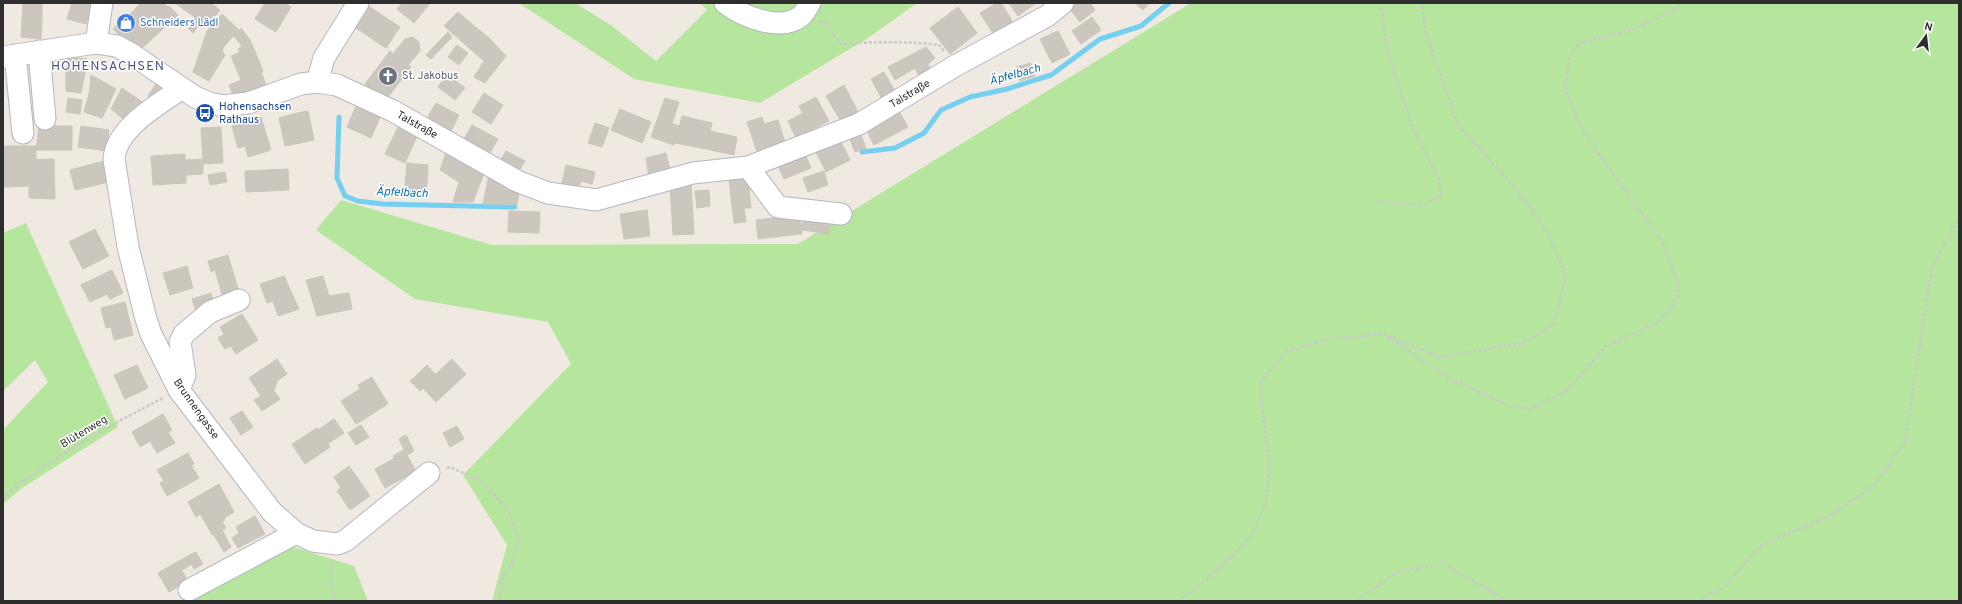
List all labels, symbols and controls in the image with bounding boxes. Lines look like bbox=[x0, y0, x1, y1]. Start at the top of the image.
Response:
shop icon: Schneiders Lädl bbox=[115, 12, 137, 34]
place label: Schneiders Lädl bbox=[140, 16, 218, 30]
north arrow bbox=[1906, 16, 1946, 56]
text: N bbox=[1923, 20, 1934, 35]
district label: HOHENSACHSEN bbox=[51, 59, 165, 75]
water label: Äpfelbach bbox=[988, 60, 1043, 89]
church icon: St. Jakobus bbox=[377, 65, 399, 87]
place label: St. Jakobus bbox=[402, 69, 458, 83]
street label: Talstraße bbox=[887, 76, 933, 112]
place label: Hohensachsen Rathaus bbox=[219, 100, 291, 127]
bus stop icon: Hohensachsen Rathaus bbox=[194, 102, 216, 124]
street label: Talstraße bbox=[394, 108, 440, 142]
water label: Äpfelbach bbox=[376, 184, 429, 202]
street label: Brunnengasse bbox=[170, 376, 222, 442]
street label: Blütenweg bbox=[58, 412, 110, 452]

